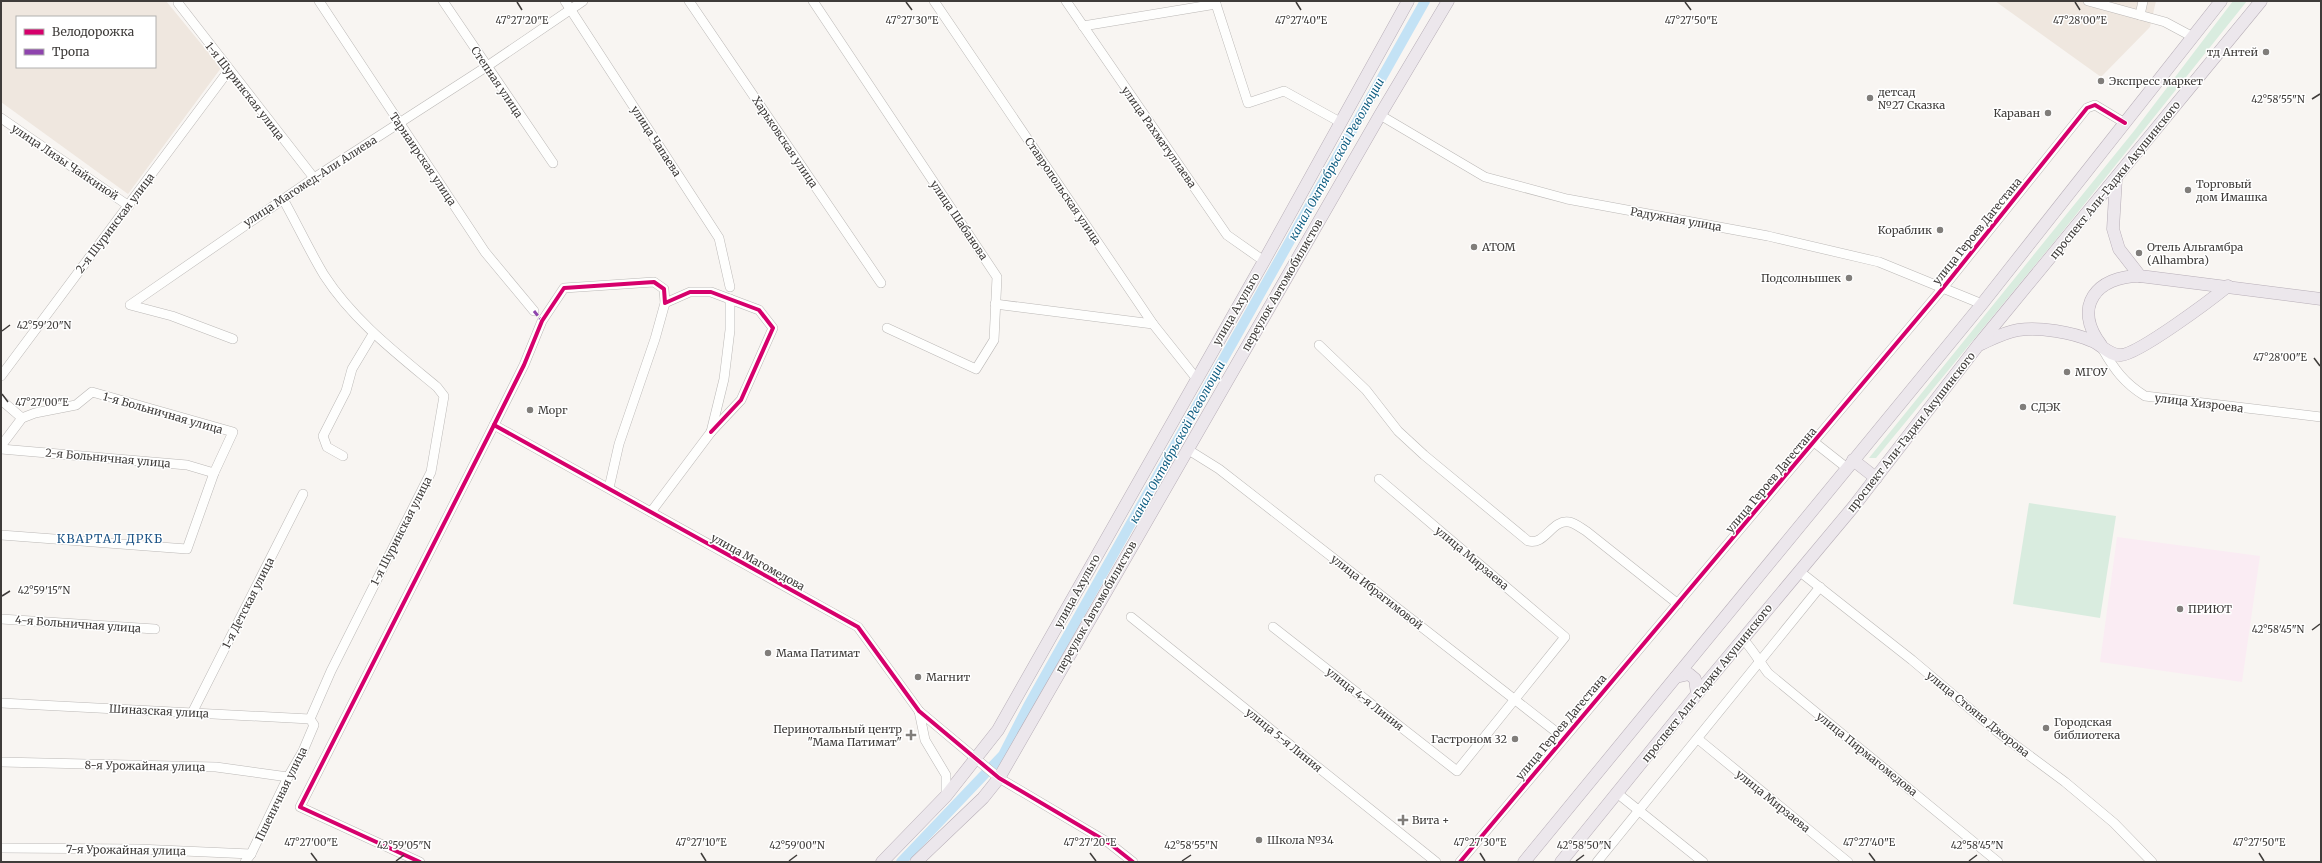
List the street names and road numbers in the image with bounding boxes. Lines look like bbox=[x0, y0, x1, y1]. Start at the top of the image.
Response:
street label: 1-я Шуринская улица bbox=[202, 39, 288, 143]
street label: Степная улица bbox=[468, 44, 526, 120]
street label: улица Рахматуллаева bbox=[1119, 83, 1199, 191]
street label: Харьковская улица bbox=[749, 94, 821, 190]
street label: проспект Али-Гаджи Акушинского bbox=[2047, 98, 2184, 262]
street label: улица Чапаева bbox=[628, 103, 684, 179]
street label: Тарнаирская улица bbox=[387, 110, 459, 208]
street label: улица Лизы Чайкиной bbox=[9, 121, 122, 203]
street label: улица Магомед-Али Алиева bbox=[241, 133, 379, 229]
street label: Ставропольская улица bbox=[1022, 134, 1104, 248]
street label: 2-я Шуринская улица bbox=[73, 170, 157, 276]
street label: улица Героев Дагестана bbox=[1930, 175, 2025, 287]
street label: улица Шабанова bbox=[927, 177, 991, 263]
street label: Радужная улица bbox=[1629, 204, 1723, 234]
street label: переулок Автомобилистов bbox=[1238, 216, 1326, 353]
street label: улица Ахульго bbox=[1210, 270, 1263, 348]
street label: проспект Али-Гаджи Акушинского bbox=[1844, 349, 1978, 515]
street label: 1-я Больничная улица bbox=[101, 389, 225, 437]
street label: улица Хизроева bbox=[2154, 391, 2244, 415]
street label: улица Героев Дагестана bbox=[1723, 424, 1819, 536]
street label: 2-я Больничная улица bbox=[45, 446, 171, 470]
street label: 1-я Шуринская улица bbox=[367, 474, 435, 588]
street label: улица Мирзаева bbox=[1432, 523, 1512, 593]
street label: улица Магомедова bbox=[709, 530, 807, 594]
street label: переулок Автомобилистов bbox=[1052, 538, 1140, 675]
street label: улица Ахульго bbox=[1051, 551, 1103, 630]
street label: улица Ибрагимовой bbox=[1328, 552, 1426, 633]
street label: 1-я Детская улица bbox=[219, 555, 277, 651]
street label: проспект Али-Гаджи Акушинского bbox=[1639, 601, 1776, 765]
street label: 4-я Больничная улица bbox=[15, 613, 142, 635]
street label: улица 4-я Линия bbox=[1323, 664, 1407, 734]
street label: улица Стояна Джорова bbox=[1924, 668, 2033, 760]
street label: улица Героев Дагестана bbox=[1513, 671, 1609, 783]
street label: Шиназская улица bbox=[109, 701, 209, 721]
street label: улица 5-я Линия bbox=[1243, 705, 1325, 775]
street label: улица Пирмагомедова bbox=[1814, 709, 1920, 799]
street label: Пшеничная улица bbox=[252, 744, 310, 843]
street label: 8-я Урожайная улица bbox=[85, 758, 206, 774]
street label: улица Мирзаева bbox=[1733, 767, 1813, 835]
street label: 7-я Урожайная улица bbox=[66, 842, 186, 858]

